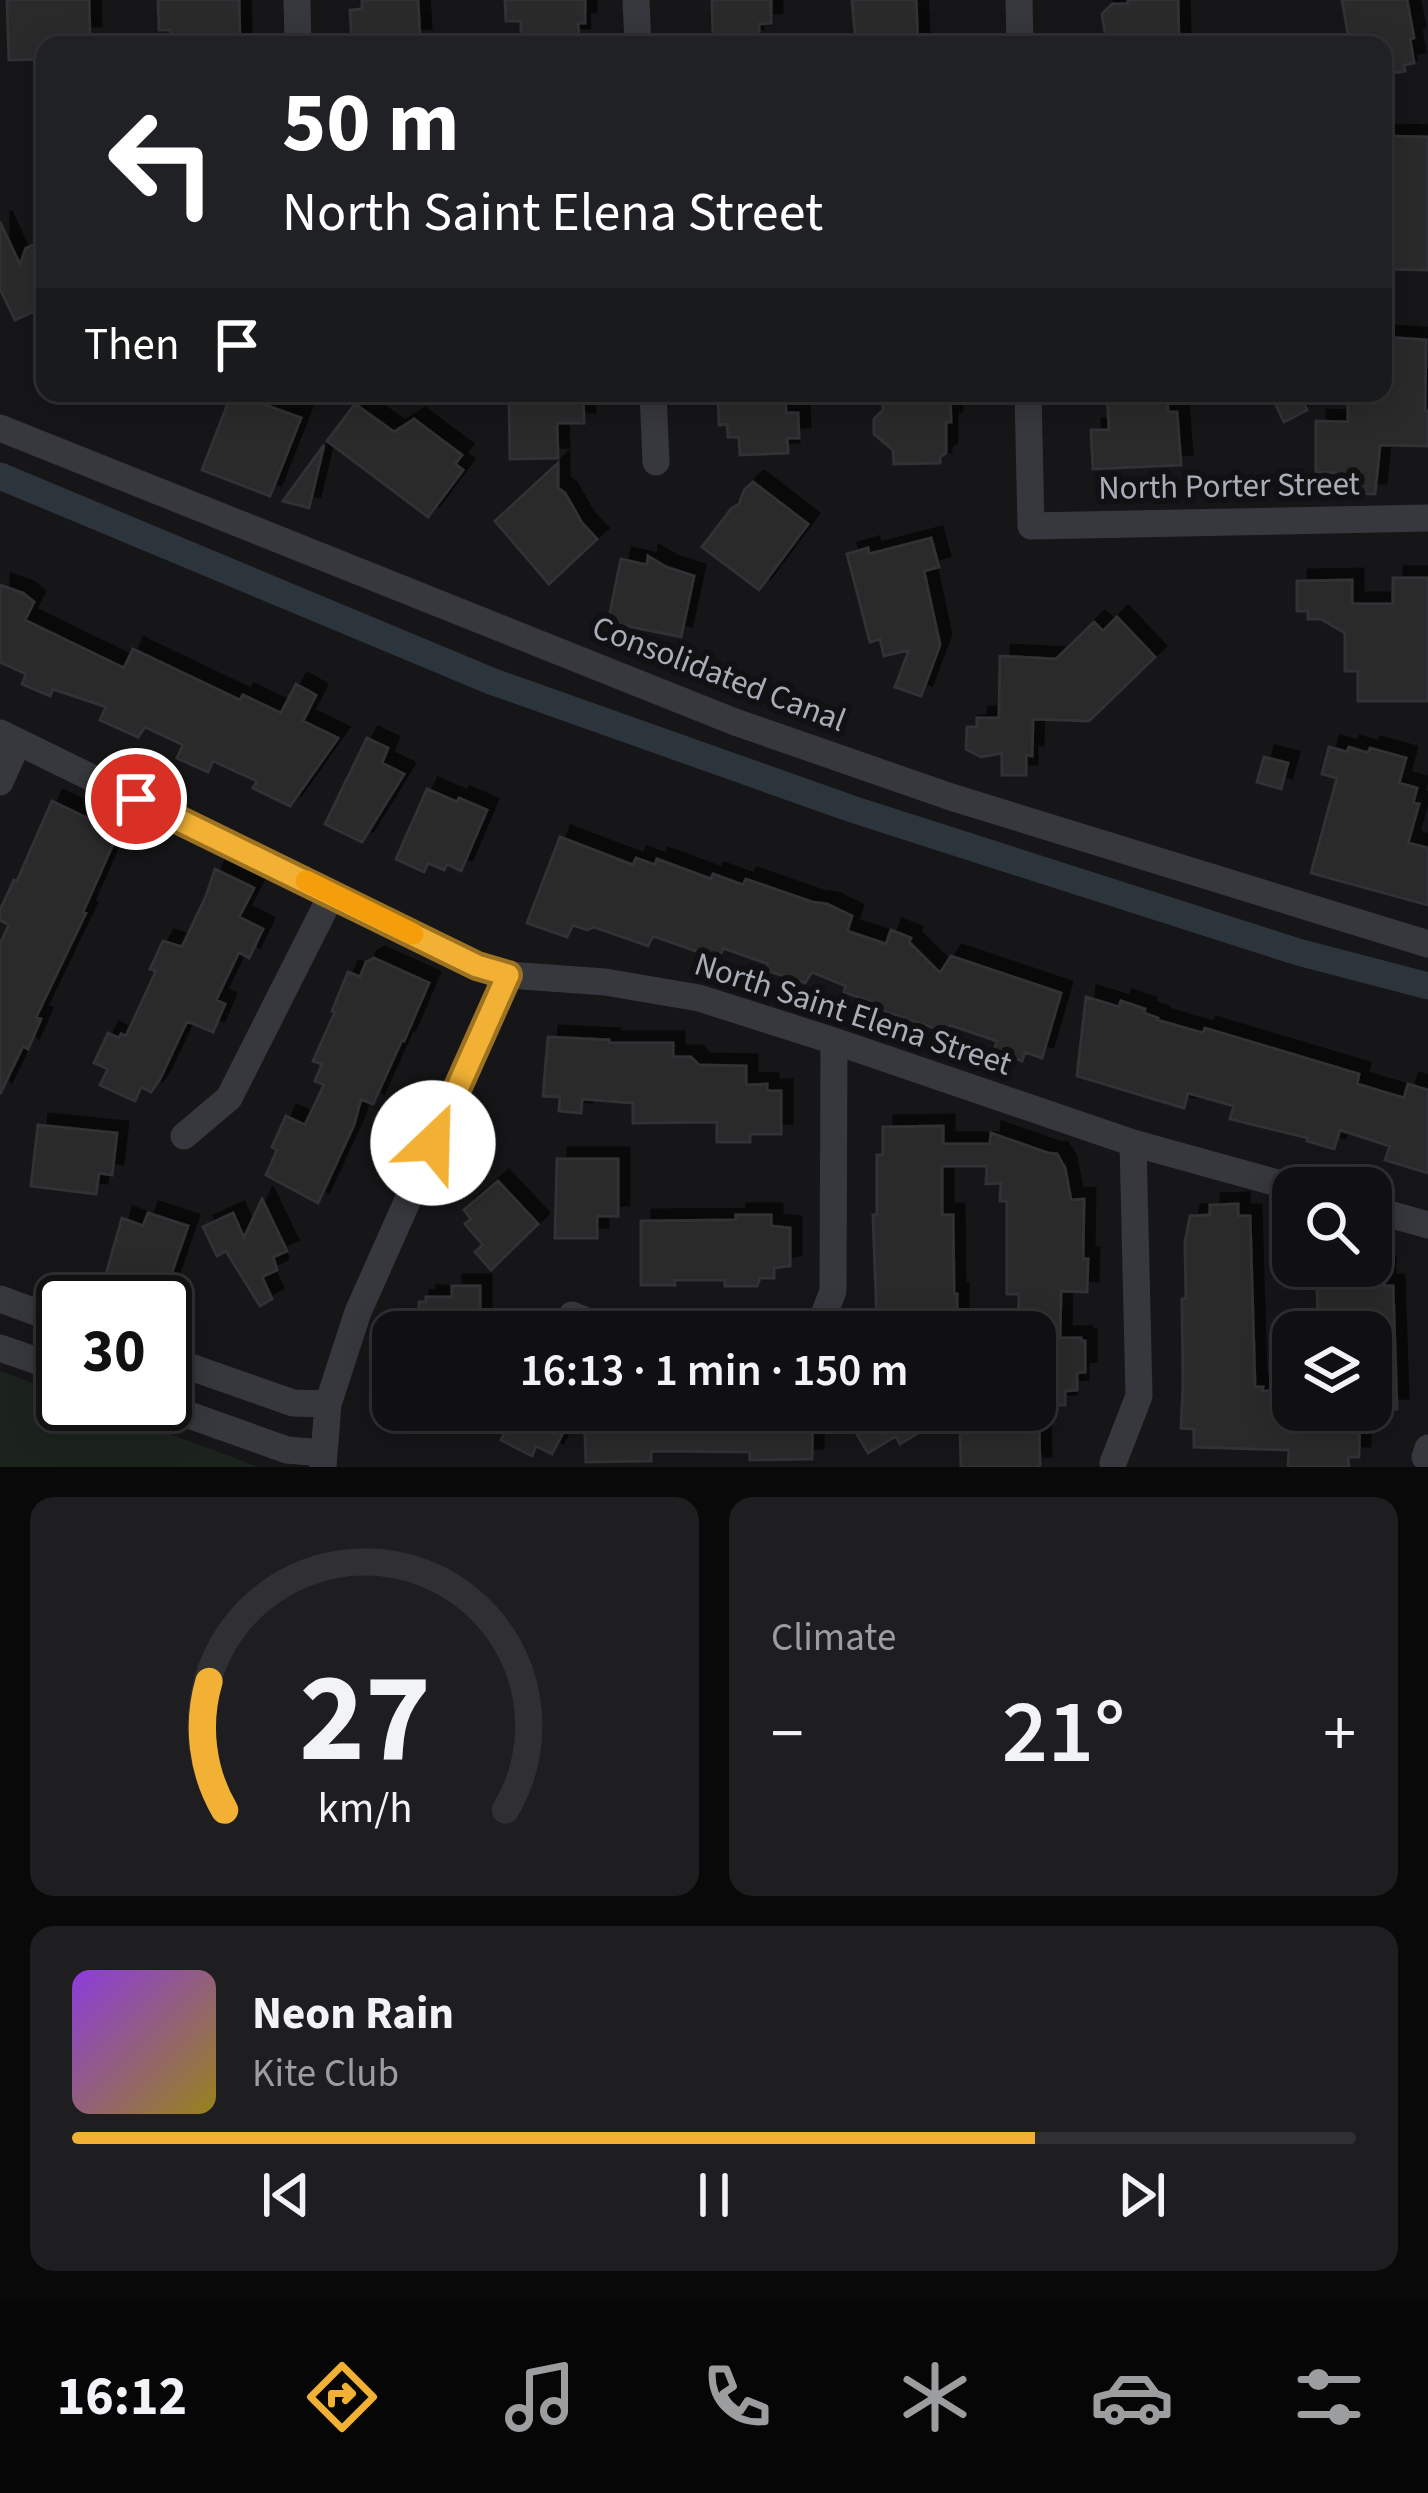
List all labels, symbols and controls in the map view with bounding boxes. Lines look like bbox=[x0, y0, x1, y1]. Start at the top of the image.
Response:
text: 50 m bbox=[282, 64, 460, 184]
icon: left bbox=[84, 84, 240, 240]
text: North Saint Elena Street bbox=[282, 175, 823, 252]
icon: arrive bbox=[204, 312, 270, 378]
text: Then bbox=[84, 313, 180, 377]
street label: North Porter Street bbox=[1098, 460, 1360, 512]
street label: Consolidated Canal bbox=[585, 604, 853, 744]
pin bbox=[85, 748, 187, 850]
icon: arrive bbox=[103, 766, 169, 832]
street label: North Saint Elena Street bbox=[688, 941, 1018, 1087]
position arrow bbox=[370, 1080, 496, 1206]
map controls bbox=[1272, 1167, 1392, 1431]
button: search bbox=[1272, 1167, 1392, 1287]
speed limit sign: 30 bbox=[36, 1275, 192, 1431]
button: layers bbox=[1272, 1311, 1392, 1431]
text: 16:13 · 1 min · 150 m bbox=[520, 1339, 908, 1403]
text: Climate bbox=[771, 1610, 896, 1666]
text: 27 bbox=[299, 1631, 430, 1809]
text: 21° bbox=[1002, 1669, 1125, 1797]
text: − bbox=[771, 1687, 804, 1781]
text: + bbox=[1323, 1687, 1356, 1781]
text: km/h bbox=[317, 1777, 412, 1838]
text: Neon Rain bbox=[252, 1982, 454, 2046]
text: Kite Club bbox=[252, 2046, 399, 2102]
icon: previous bbox=[253, 2162, 319, 2228]
icon: pause bbox=[681, 2162, 747, 2228]
icon: next bbox=[1109, 2162, 1175, 2228]
icon: directions bbox=[300, 2355, 384, 2439]
icon: music bbox=[498, 2355, 582, 2439]
icon: phone bbox=[695, 2355, 779, 2439]
icon: climate bbox=[893, 2355, 977, 2439]
icon: car bbox=[1090, 2355, 1174, 2439]
icon: filters bbox=[1287, 2355, 1371, 2439]
text: 16:12 bbox=[57, 2359, 187, 2436]

